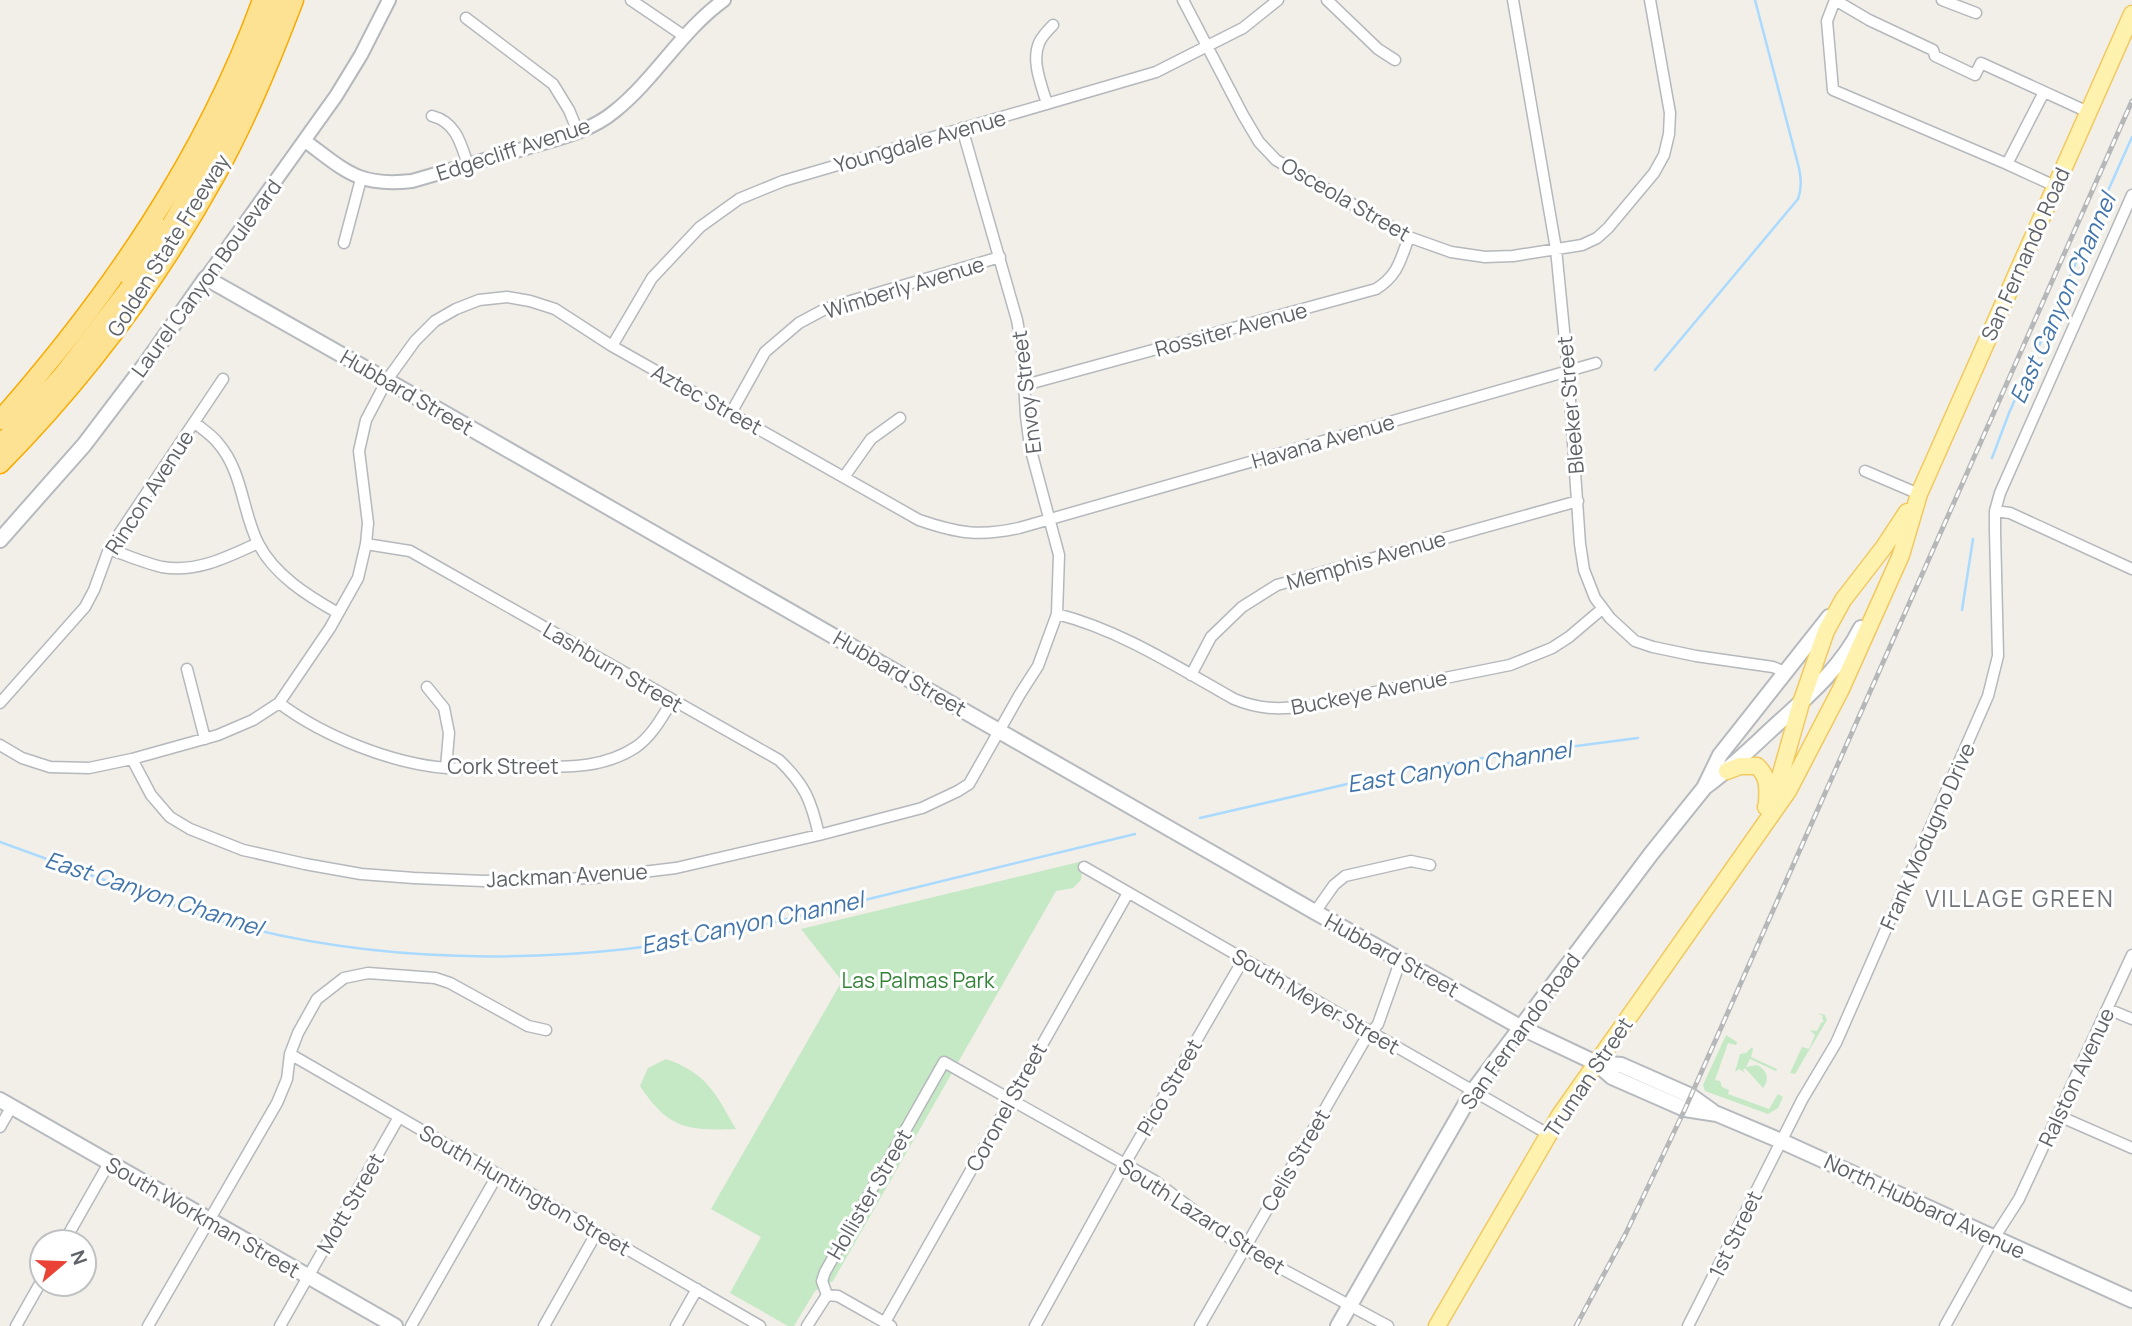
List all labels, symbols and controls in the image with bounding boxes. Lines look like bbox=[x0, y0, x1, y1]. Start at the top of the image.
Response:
street label: Youngdale Avenue bbox=[831, 103, 1009, 179]
street label: Edgecliff Avenue bbox=[432, 111, 594, 187]
street label: Golden State Freeway bbox=[100, 148, 236, 342]
street label: Osceola Street bbox=[1276, 151, 1416, 247]
street label: San Fernando Road bbox=[1974, 163, 2076, 345]
street label: Laurel Canyon Boulevard bbox=[125, 173, 287, 383]
water label: East Canyon Channel bbox=[2001, 186, 2124, 408]
street label: Wimberly Avenue bbox=[820, 249, 988, 325]
street label: Rossiter Avenue bbox=[1152, 295, 1310, 363]
street label: Envoy Street bbox=[1005, 329, 1047, 455]
street label: Bleeker Street bbox=[1550, 335, 1590, 475]
street label: Hubbard Street bbox=[335, 343, 479, 441]
street label: Aztec Street bbox=[647, 357, 767, 441]
street label: Havana Avenue bbox=[1248, 407, 1398, 475]
street label: Rincon Avenue bbox=[98, 424, 200, 560]
street label: Memphis Avenue bbox=[1283, 524, 1449, 596]
street label: Lashburn Street bbox=[538, 616, 688, 718]
street label: Hubbard Street bbox=[828, 624, 972, 722]
street label: Buckeye Avenue bbox=[1289, 663, 1449, 721]
water label: East Canyon Channel bbox=[1345, 732, 1576, 800]
street label: Frank Modugno Drive bbox=[1873, 738, 1981, 934]
street label: Cork Street bbox=[447, 752, 559, 780]
water label: East Canyon Channel bbox=[41, 843, 269, 944]
street label: Jackman Avenue bbox=[486, 857, 648, 893]
water label: East Canyon Channel bbox=[638, 882, 869, 961]
district label: VILLAGE GREEN bbox=[1925, 882, 2115, 914]
street label: Hubbard Street bbox=[1320, 907, 1464, 1003]
street label: South Meyer Street bbox=[1227, 942, 1405, 1060]
street label: San Fernando Road bbox=[1454, 947, 1586, 1115]
park label: Las Palmas Park bbox=[842, 966, 995, 994]
street label: Ralston Avenue bbox=[2032, 1003, 2120, 1151]
street label: Truman Street bbox=[1537, 1011, 1639, 1143]
street label: Pico Street bbox=[1130, 1034, 1208, 1140]
street label: Coronel Street bbox=[959, 1038, 1053, 1176]
street label: Celis Street bbox=[1254, 1104, 1336, 1216]
street label: South Huntington Street bbox=[414, 1118, 636, 1262]
street label: Hollister Street bbox=[820, 1124, 918, 1264]
street label: North Hubbard Avenue bbox=[1820, 1147, 2030, 1265]
street label: Mott Street bbox=[310, 1148, 390, 1258]
street label: South Workman Street bbox=[101, 1150, 305, 1284]
street label: South Lazard Street bbox=[1113, 1152, 1291, 1280]
street label: 1st Street bbox=[1702, 1186, 1768, 1282]
north arrow bbox=[28, 1228, 98, 1298]
text: N bbox=[65, 1247, 94, 1268]

